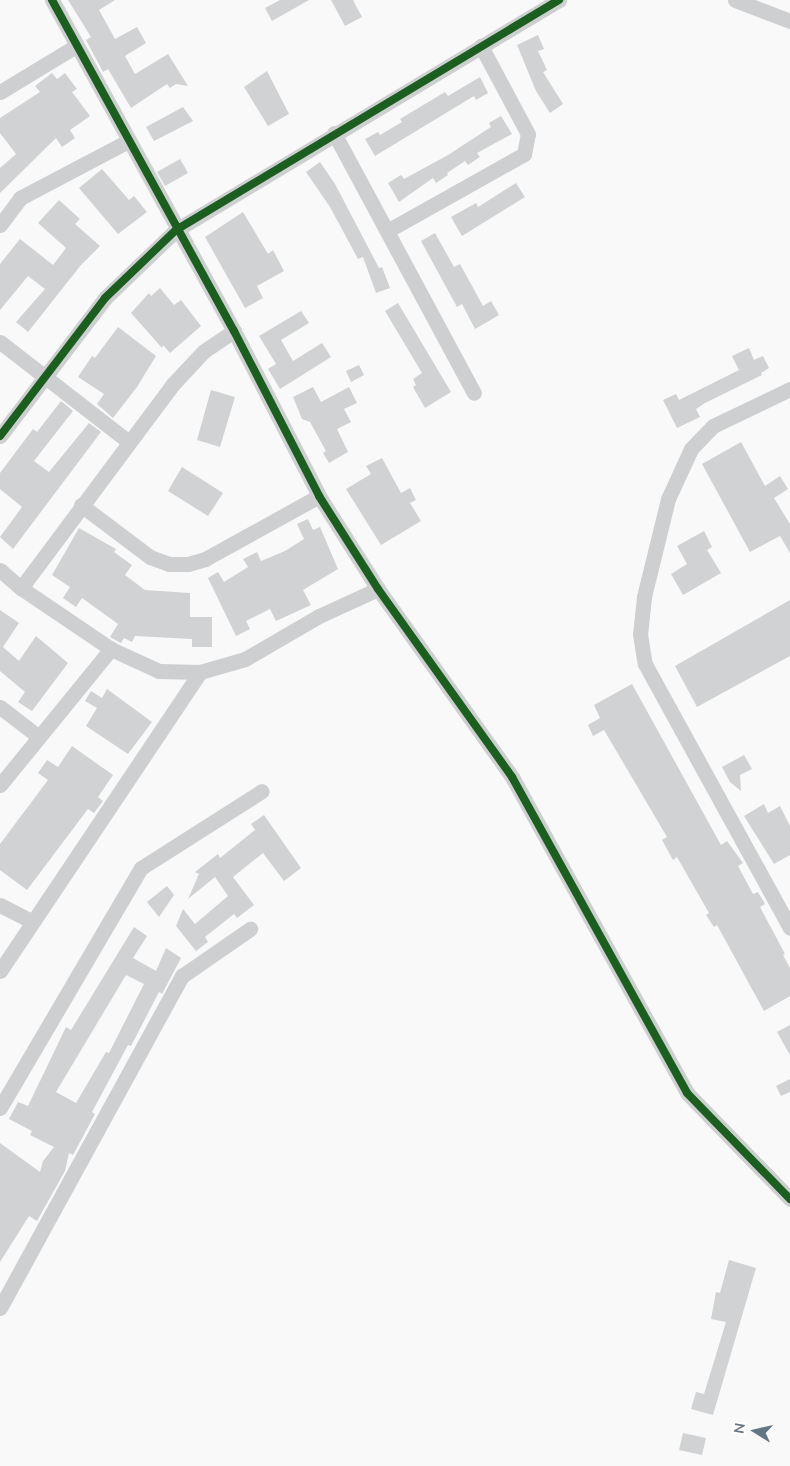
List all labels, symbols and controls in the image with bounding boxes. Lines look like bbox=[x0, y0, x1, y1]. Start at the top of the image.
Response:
north arrow bbox=[730, 1406, 780, 1456]
text: N bbox=[729, 1422, 750, 1435]

